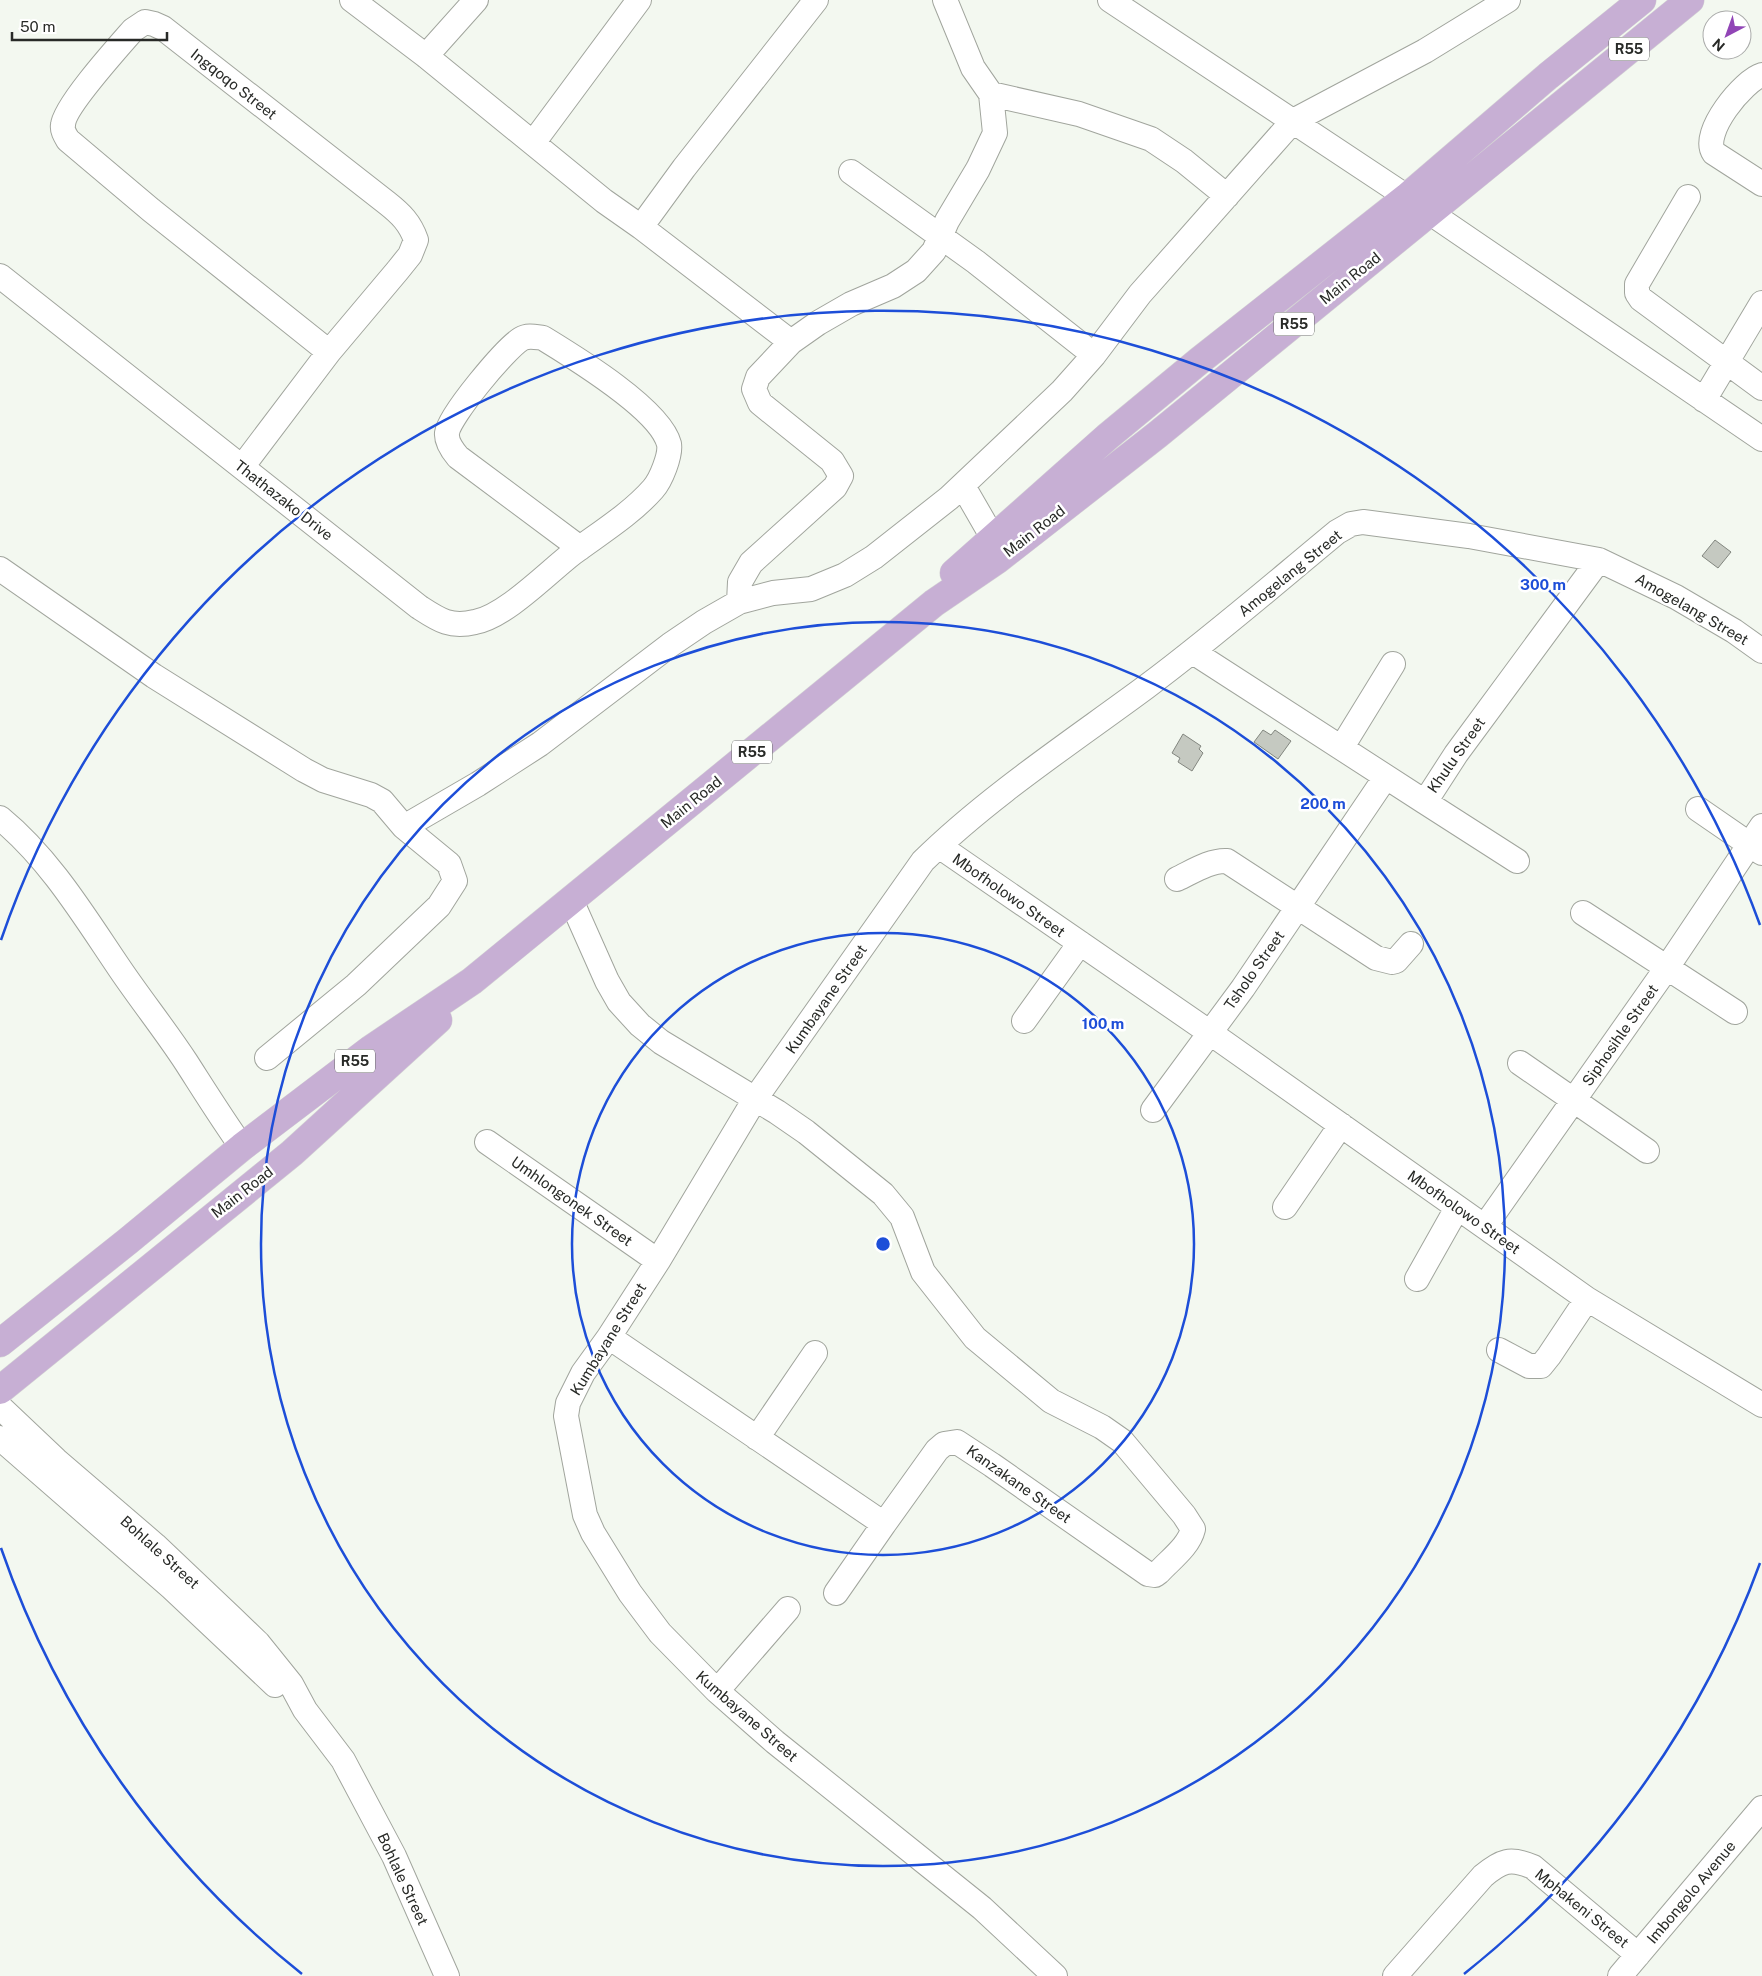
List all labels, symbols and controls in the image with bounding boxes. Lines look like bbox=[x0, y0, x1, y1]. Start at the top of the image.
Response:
scale bar bbox=[12, 10, 168, 42]
north arrow bbox=[1702, 10, 1752, 60]
text: 50 m bbox=[20, 18, 55, 35]
text: N bbox=[1709, 35, 1728, 54]
road number: R55 bbox=[1609, 38, 1649, 61]
street label: Ingqoqo Street bbox=[188, 45, 280, 123]
street label: Main Road bbox=[1316, 248, 1384, 308]
road number: R55 bbox=[1274, 312, 1314, 336]
street label: Thathazako Drive bbox=[232, 456, 336, 544]
street label: Main Road bbox=[1000, 502, 1068, 560]
street label: Amogelang Street bbox=[1235, 526, 1345, 620]
street label: Amogelang Street bbox=[1632, 570, 1752, 648]
text: 300 m bbox=[1520, 576, 1566, 593]
street label: Khulu Street bbox=[1424, 714, 1488, 796]
road number: R55 bbox=[732, 740, 772, 764]
street label: Main Road bbox=[657, 772, 725, 832]
text: 200 m bbox=[1300, 795, 1346, 812]
street label: Mbofholowo Street bbox=[949, 850, 1069, 940]
street label: Tsholo Street bbox=[1220, 927, 1288, 1013]
street label: Kumbayane Street bbox=[782, 941, 870, 1057]
street label: Siphosihle Street bbox=[1579, 981, 1661, 1089]
text: 100 m bbox=[1082, 1015, 1124, 1032]
road number: R55 bbox=[335, 1050, 375, 1072]
street label: Umhlongonek Street bbox=[508, 1153, 636, 1249]
street label: Main Road bbox=[208, 1163, 276, 1221]
street label: Mbofholowo Street bbox=[1404, 1167, 1524, 1257]
centre of rings bbox=[874, 1235, 892, 1253]
street label: Kumbayane Street bbox=[567, 1280, 650, 1398]
street label: Kanzakane Street bbox=[963, 1442, 1075, 1527]
street label: Bohlale Street bbox=[117, 1512, 203, 1592]
street label: Kumbayane Street bbox=[693, 1667, 801, 1765]
street label: Bohlale Street bbox=[374, 1830, 432, 1928]
street label: Imbongolo Avenue bbox=[1643, 1837, 1739, 1947]
street label: Mphakeni Street bbox=[1532, 1865, 1632, 1951]

